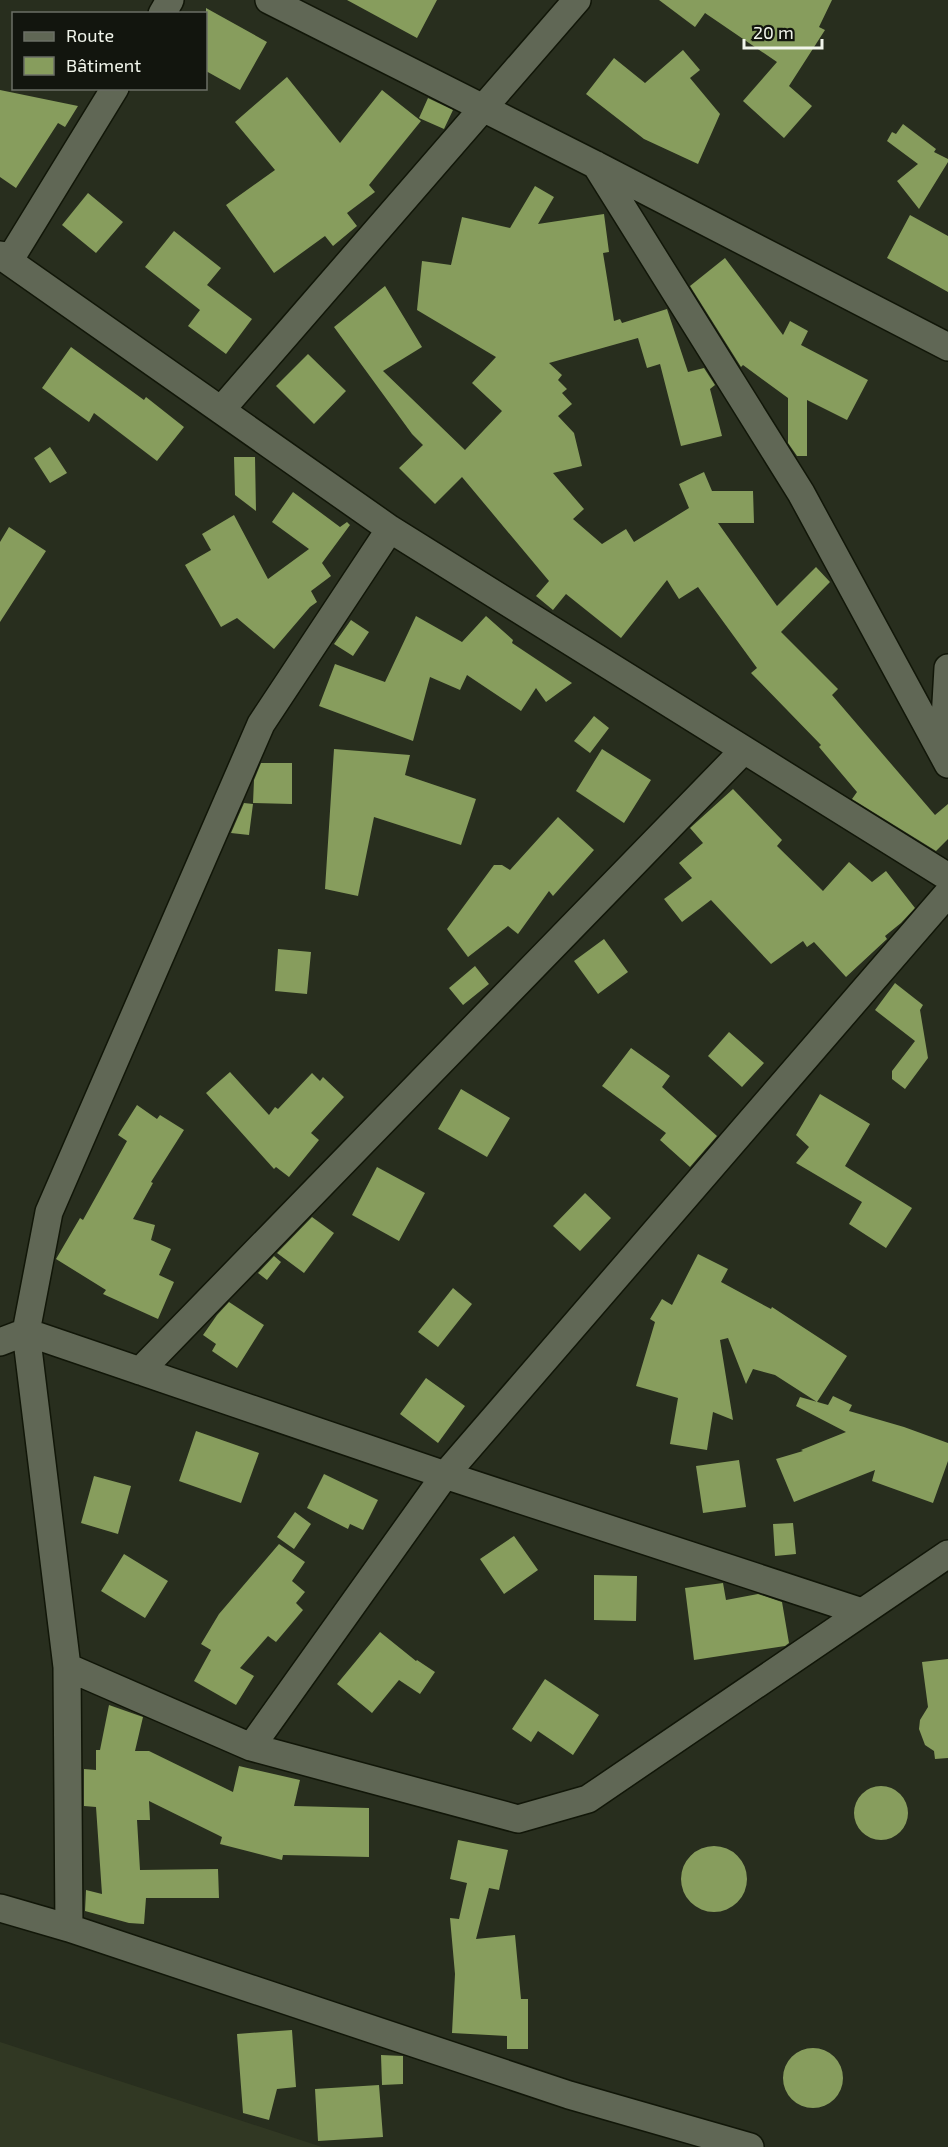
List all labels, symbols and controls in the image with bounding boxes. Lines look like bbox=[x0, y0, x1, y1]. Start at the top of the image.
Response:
legend bbox=[12, 12, 207, 90]
scale bar bbox=[744, 12, 822, 50]
text: 20 m bbox=[753, 21, 794, 43]
text: Route bbox=[66, 24, 114, 46]
text: Bâtiment bbox=[66, 54, 141, 76]

